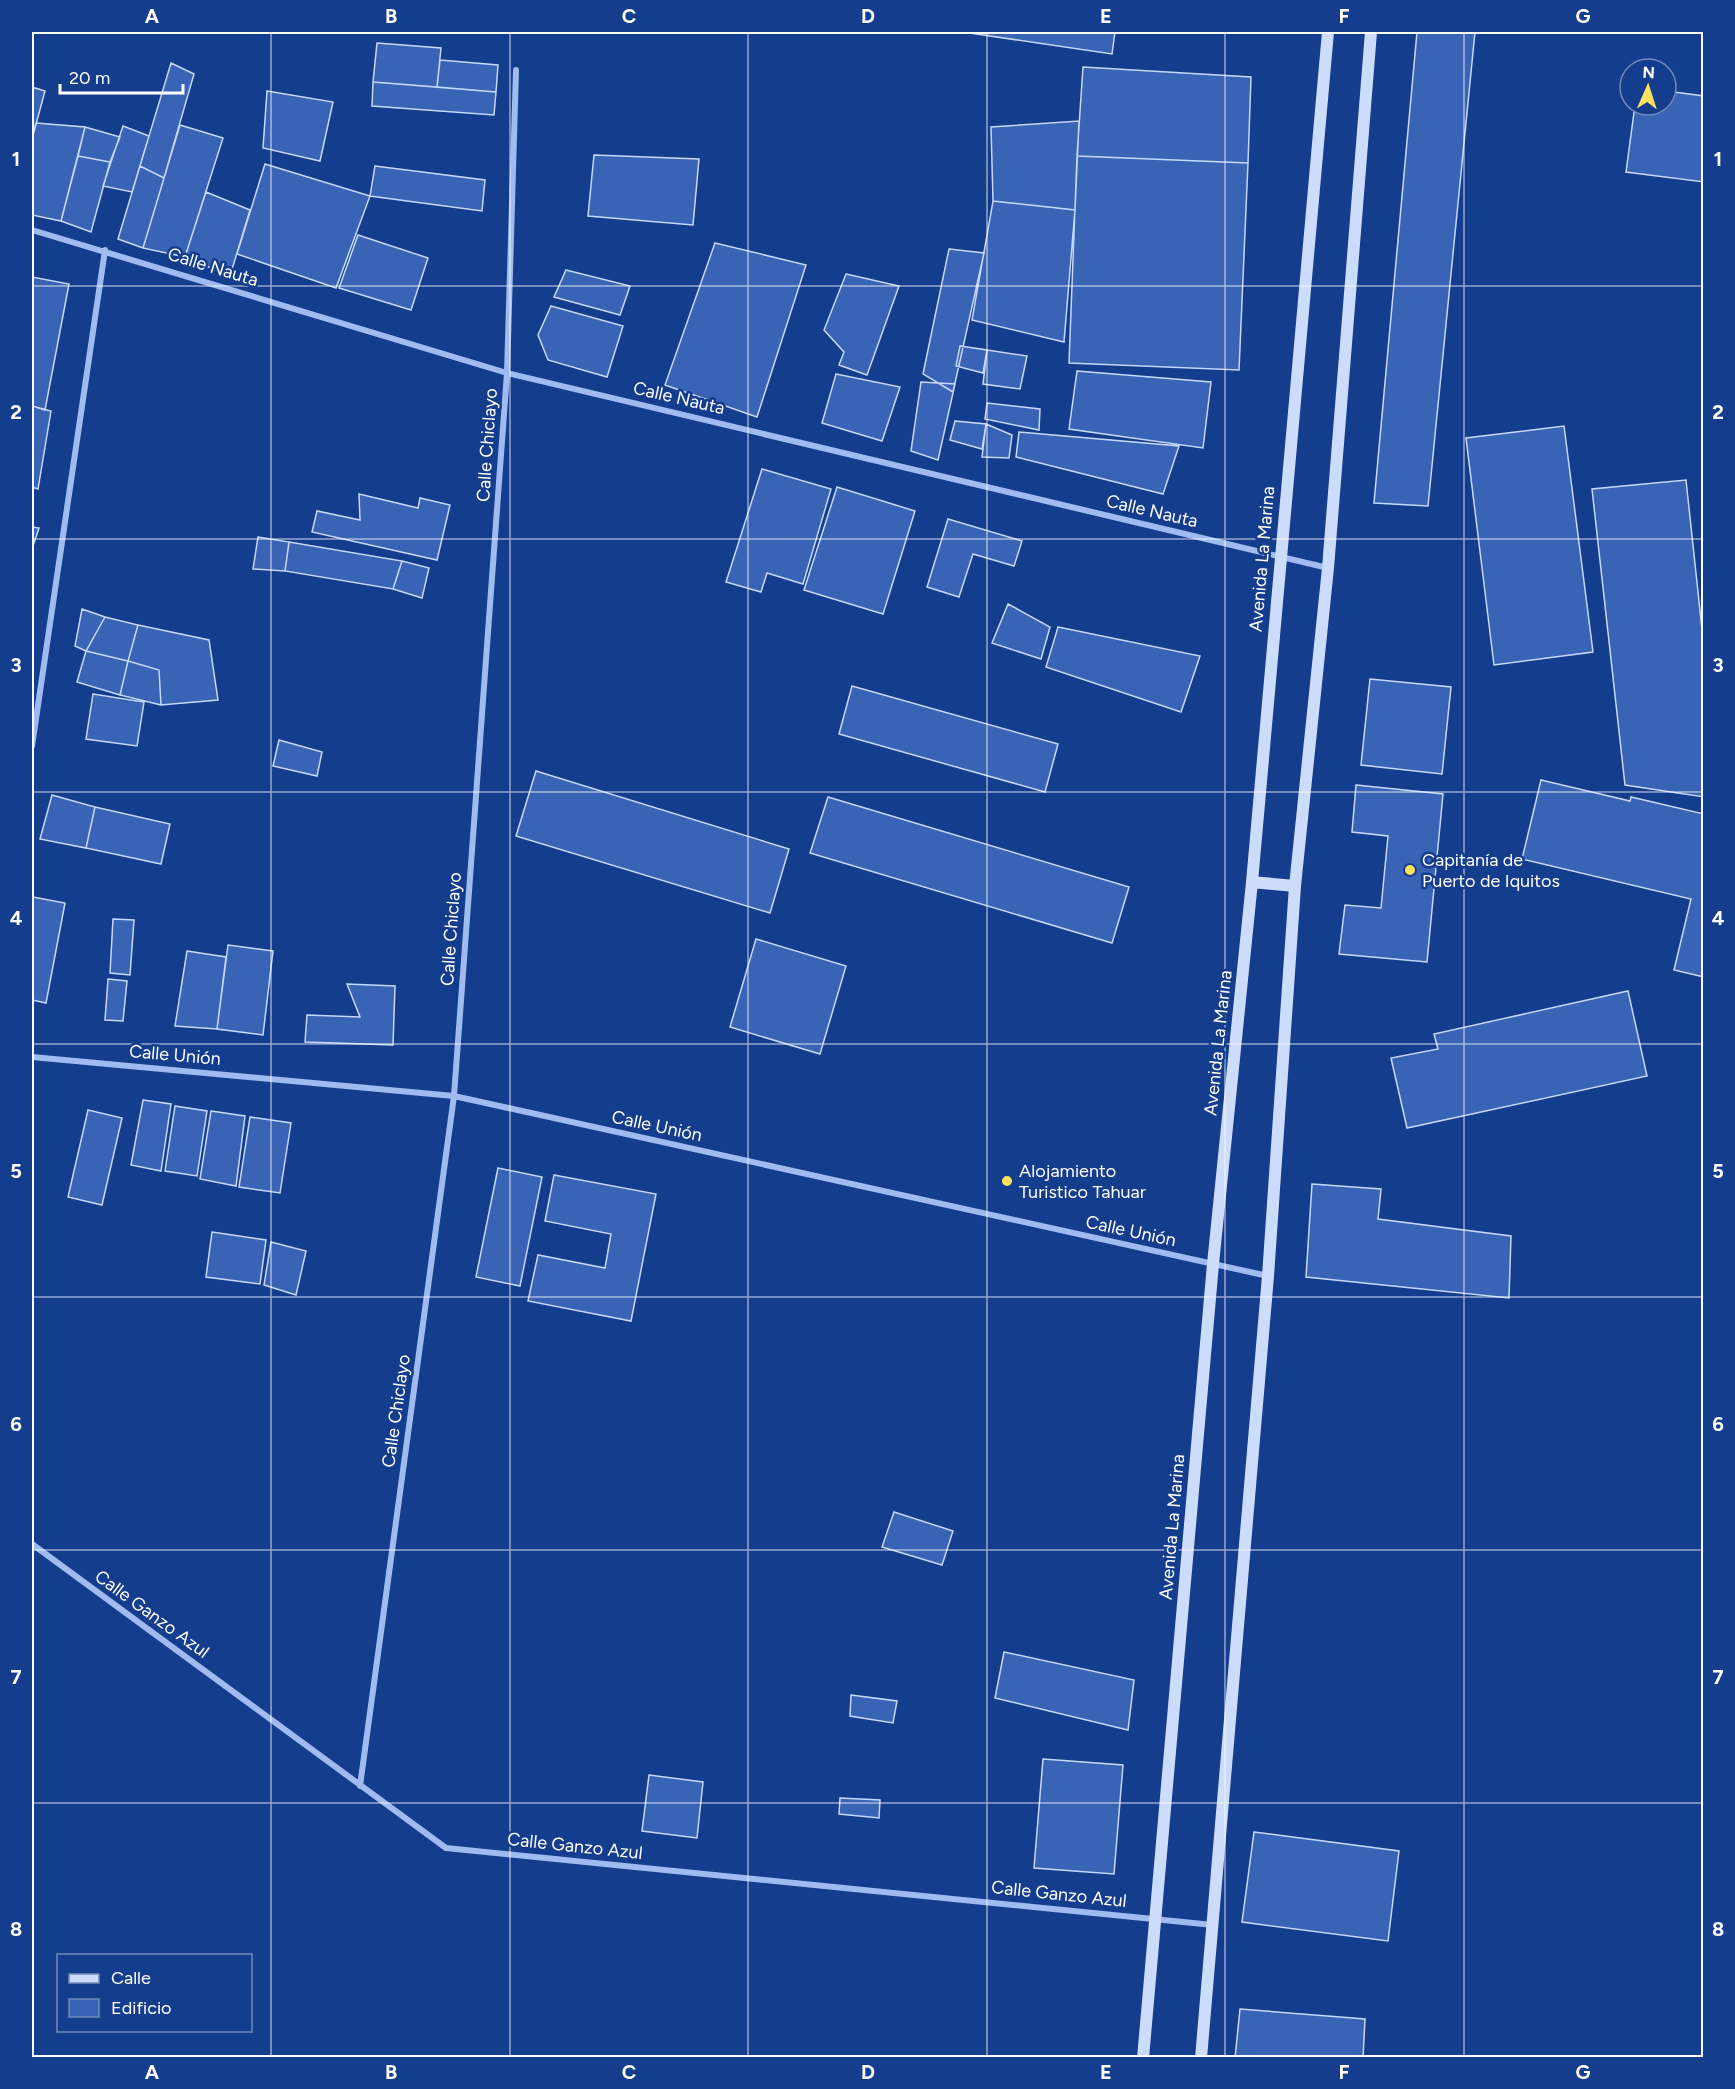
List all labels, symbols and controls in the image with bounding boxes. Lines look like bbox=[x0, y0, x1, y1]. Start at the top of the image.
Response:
text: A bbox=[145, 4, 160, 28]
text: B bbox=[385, 4, 397, 28]
text: C bbox=[622, 4, 636, 28]
text: D bbox=[861, 4, 875, 28]
text: E bbox=[1100, 4, 1112, 28]
text: F bbox=[1338, 4, 1350, 28]
text: G bbox=[1576, 4, 1591, 28]
scale bar bbox=[60, 57, 183, 95]
north arrow bbox=[1618, 57, 1678, 117]
text: N bbox=[1642, 63, 1655, 82]
text: 20 m bbox=[69, 67, 110, 89]
text: 1 bbox=[12, 147, 20, 171]
text: 1 bbox=[1714, 147, 1722, 171]
street label: Calle Nauta bbox=[165, 243, 261, 291]
street label: Calle Nauta bbox=[631, 377, 727, 419]
street label: Calle Chiclayo bbox=[472, 387, 502, 503]
text: 2 bbox=[10, 400, 22, 424]
text: 2 bbox=[1712, 400, 1724, 424]
street label: Avenida La Marina bbox=[1245, 485, 1279, 633]
street label: Calle Nauta bbox=[1104, 490, 1200, 532]
text: 3 bbox=[10, 653, 22, 677]
text: 3 bbox=[1712, 653, 1724, 677]
place label: Capitanía de Puerto de Iquitos bbox=[1422, 849, 1560, 892]
marker: Capitanía de Puerto de Iquitos bbox=[1403, 863, 1417, 877]
street label: Calle Chiclayo bbox=[436, 871, 466, 987]
text: 4 bbox=[10, 906, 23, 930]
text: 4 bbox=[1712, 906, 1725, 930]
street label: Avenida La Marina bbox=[1199, 969, 1237, 1117]
street label: Calle Unión bbox=[128, 1040, 222, 1070]
street label: Calle Unión bbox=[610, 1106, 704, 1146]
text: 5 bbox=[10, 1159, 22, 1183]
text: 5 bbox=[1712, 1159, 1724, 1183]
place label: Alojamiento Turistico Tahuar bbox=[1019, 1160, 1146, 1203]
marker: Alojamiento Turistico Tahuar bbox=[1000, 1174, 1014, 1188]
street label: Calle Unión bbox=[1084, 1211, 1178, 1251]
street label: Calle Chiclayo bbox=[377, 1353, 415, 1469]
text: 6 bbox=[10, 1412, 22, 1436]
text: 6 bbox=[1712, 1412, 1724, 1436]
street label: Avenida La Marina bbox=[1155, 1453, 1189, 1601]
street label: Calle Ganzo Azul bbox=[91, 1565, 213, 1663]
text: 7 bbox=[10, 1665, 22, 1689]
text: 7 bbox=[1712, 1665, 1724, 1689]
street label: Calle Ganzo Azul bbox=[506, 1828, 644, 1864]
street label: Calle Ganzo Azul bbox=[990, 1876, 1128, 1912]
text: 8 bbox=[10, 1917, 22, 1941]
text: 8 bbox=[1712, 1917, 1724, 1941]
legend bbox=[57, 1954, 252, 2032]
text: Calle bbox=[111, 1967, 151, 1989]
text: Edificio bbox=[111, 1997, 172, 2019]
text: A bbox=[145, 2060, 160, 2084]
text: B bbox=[385, 2060, 397, 2084]
text: C bbox=[622, 2060, 636, 2084]
text: D bbox=[861, 2060, 875, 2084]
text: E bbox=[1100, 2060, 1112, 2084]
text: F bbox=[1338, 2060, 1350, 2084]
text: G bbox=[1576, 2060, 1591, 2084]

